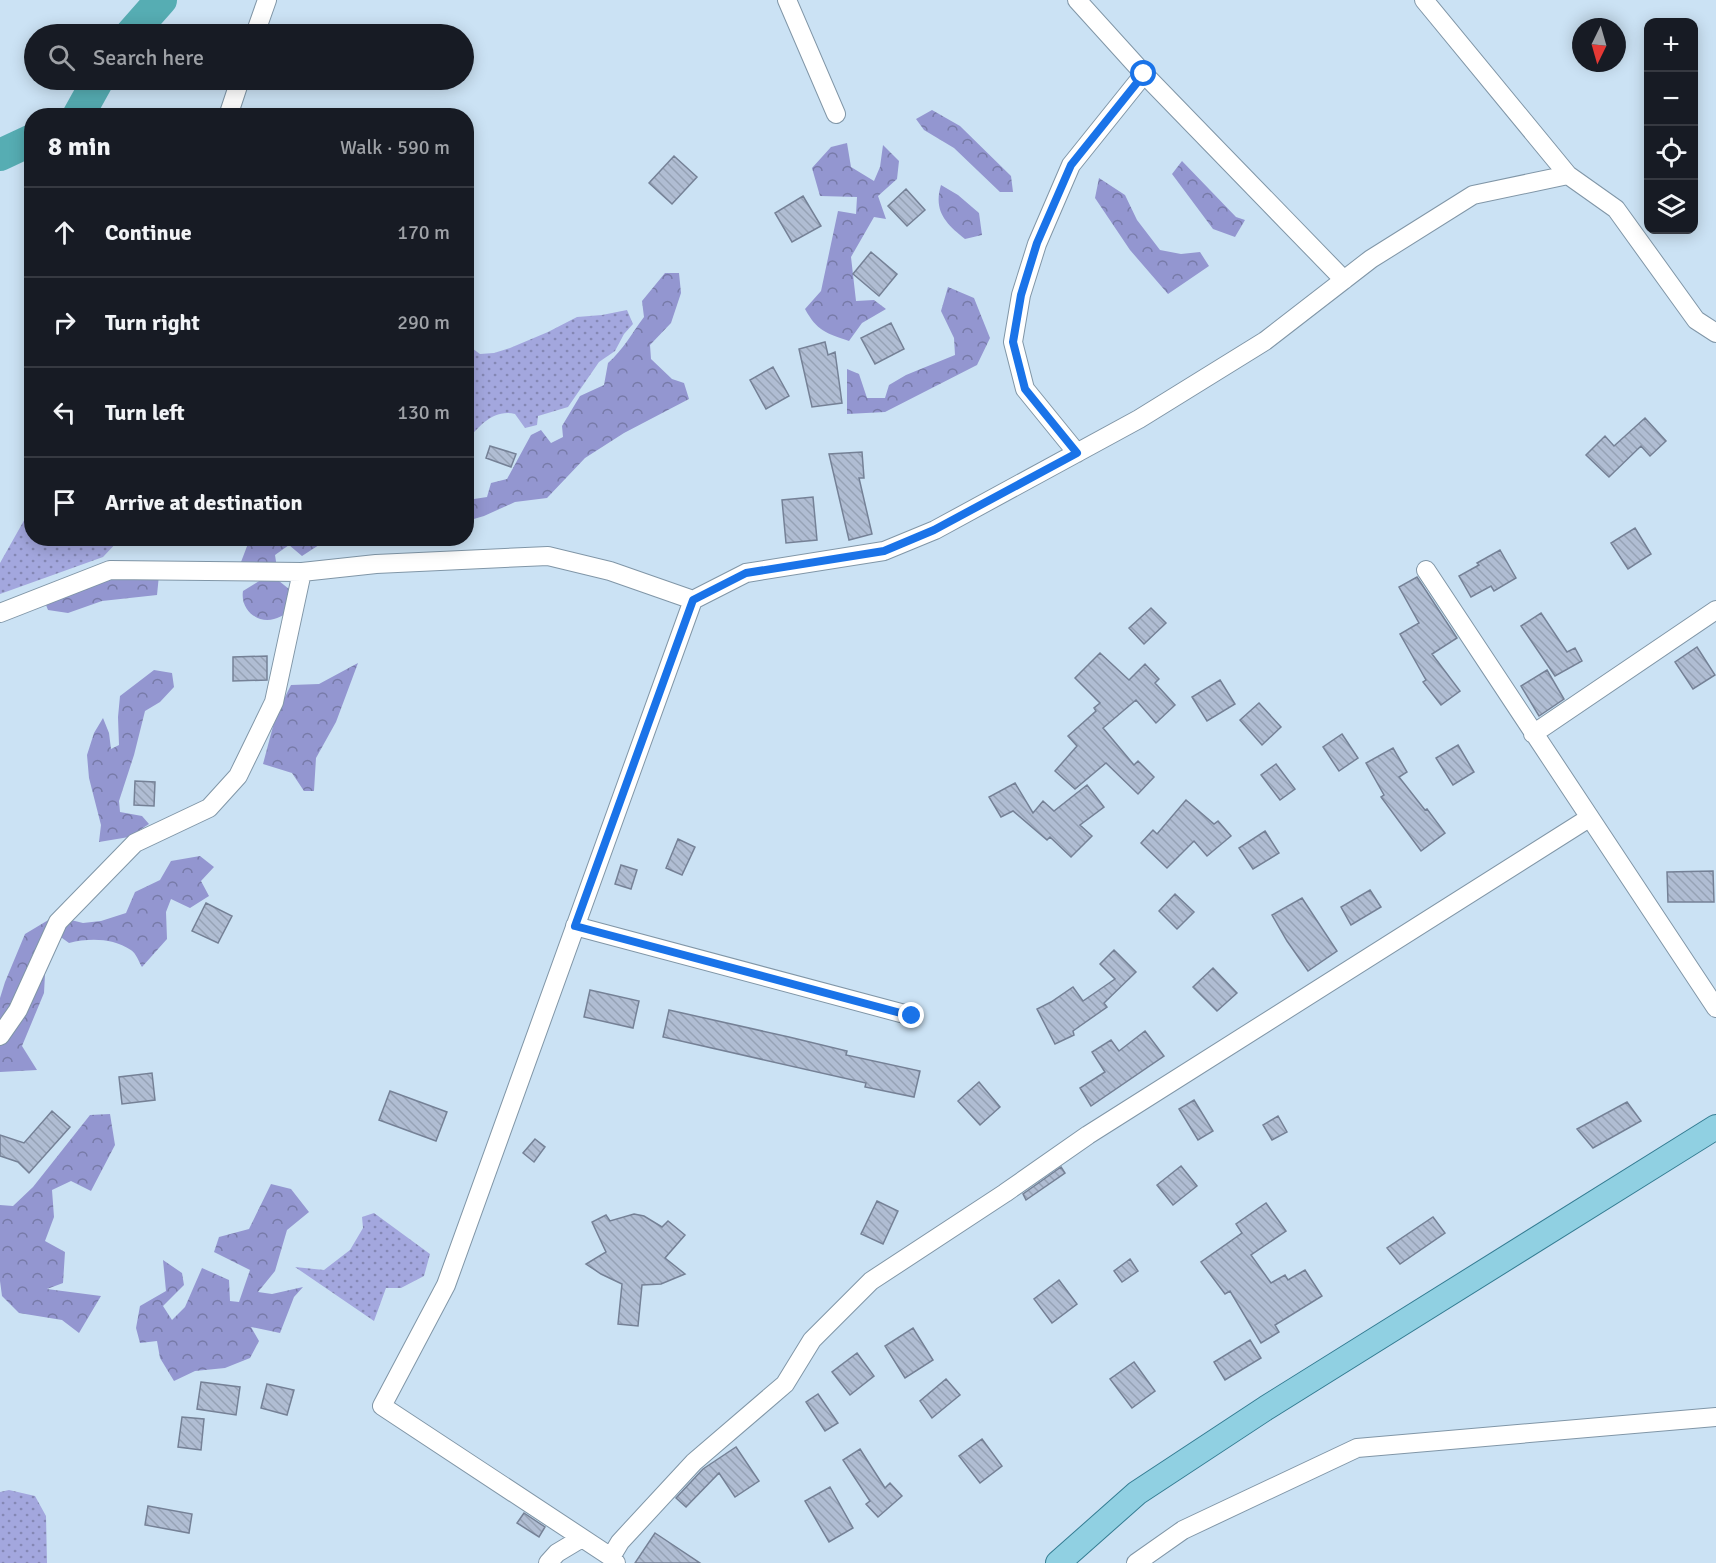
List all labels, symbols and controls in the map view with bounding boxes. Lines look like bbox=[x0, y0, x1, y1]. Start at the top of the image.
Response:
north arrow bbox=[1572, 18, 1626, 72]
map controls bbox=[1644, 18, 1698, 234]
button: + bbox=[1644, 18, 1698, 72]
search box bbox=[24, 24, 474, 90]
icon: search bbox=[45, 41, 78, 74]
text: Search here bbox=[93, 44, 204, 71]
route start bbox=[1130, 60, 1156, 86]
button: − bbox=[1644, 72, 1698, 126]
button: locate bbox=[1644, 126, 1698, 180]
text: 8 min bbox=[48, 131, 111, 163]
text: Walk · 590 m bbox=[340, 135, 450, 160]
button: layers bbox=[1644, 180, 1698, 234]
icon: ahead bbox=[48, 216, 81, 249]
text: Continue bbox=[105, 219, 192, 246]
text: 170 m bbox=[397, 220, 450, 245]
icon: right bbox=[48, 306, 81, 339]
text: Turn right bbox=[105, 309, 200, 336]
text: 290 m bbox=[397, 310, 450, 335]
icon: left bbox=[48, 396, 81, 429]
text: Turn left bbox=[105, 399, 185, 426]
text: 130 m bbox=[397, 400, 450, 425]
icon: arrive bbox=[48, 486, 81, 519]
text: Arrive at destination bbox=[105, 489, 302, 516]
route end bbox=[898, 1002, 924, 1028]

